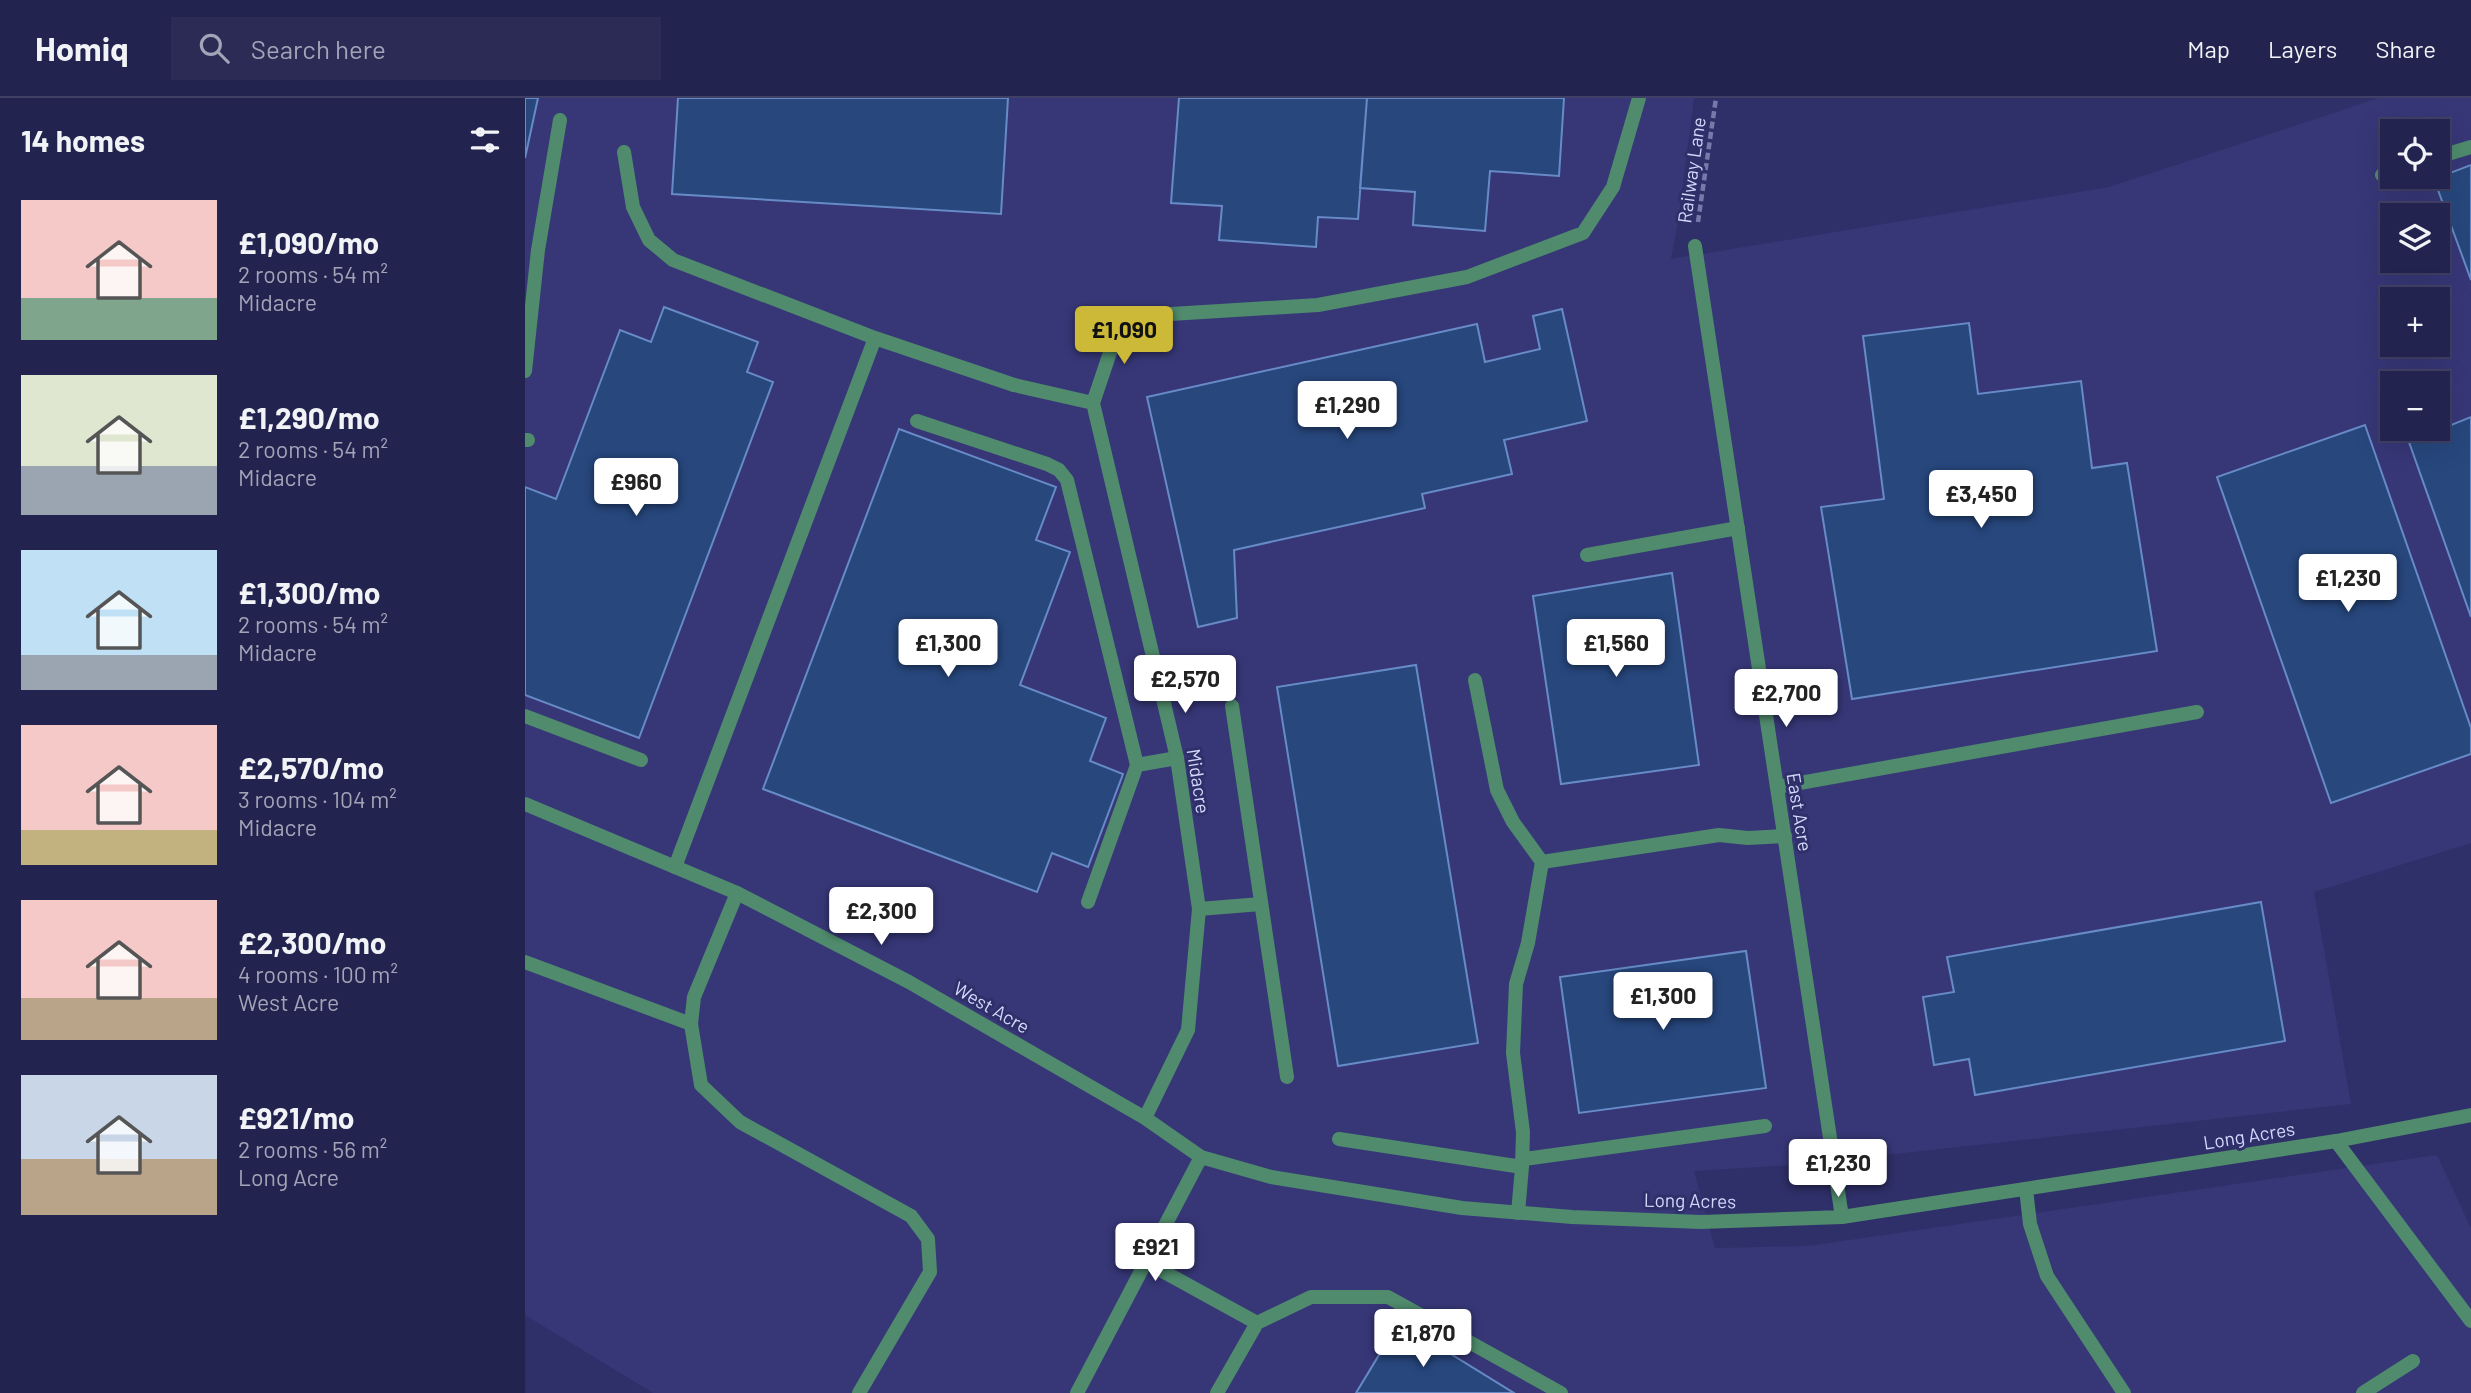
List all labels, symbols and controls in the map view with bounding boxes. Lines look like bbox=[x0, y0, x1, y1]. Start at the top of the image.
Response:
search box bbox=[171, 17, 661, 80]
text: Homiq bbox=[35, 28, 129, 68]
icon: search bbox=[195, 29, 233, 67]
text: Search here bbox=[251, 33, 386, 64]
text: Map bbox=[2187, 34, 2230, 63]
text: Layers bbox=[2268, 34, 2337, 63]
text: Share bbox=[2375, 34, 2436, 63]
street label: Railway Lane bbox=[1672, 115, 1710, 225]
map controls bbox=[2380, 119, 2450, 441]
button: locate bbox=[2380, 119, 2450, 189]
icon: filters bbox=[466, 121, 504, 159]
text: 14 homes bbox=[21, 122, 145, 158]
button: layers bbox=[2380, 203, 2450, 273]
text: £1,090/mo bbox=[238, 224, 379, 260]
icon: home bbox=[77, 228, 161, 312]
text: 2 rooms · 54 m² bbox=[238, 260, 388, 288]
button: + bbox=[2380, 287, 2450, 357]
text: Midacre bbox=[238, 288, 317, 316]
pin: £1,090 bbox=[1067, 306, 1181, 366]
text: £1,090 bbox=[1091, 315, 1157, 343]
button: − bbox=[2380, 371, 2450, 441]
pin: £1,290 bbox=[1290, 382, 1404, 441]
text: £1,290 bbox=[1314, 390, 1380, 418]
text: £1,290/mo bbox=[238, 399, 380, 435]
icon: home bbox=[77, 403, 161, 487]
text: 2 rooms · 54 m² bbox=[238, 435, 388, 463]
pin: £960 bbox=[595, 458, 677, 518]
text: Midacre bbox=[238, 463, 317, 491]
text: £960 bbox=[610, 467, 662, 495]
pin: £3,450 bbox=[1924, 470, 2038, 530]
text: £3,450 bbox=[1945, 479, 2017, 507]
pin: £1,230 bbox=[2291, 554, 2405, 614]
text: £1,230 bbox=[2315, 563, 2381, 591]
text: £1,300/mo bbox=[238, 574, 380, 610]
icon: home bbox=[77, 578, 161, 662]
text: 2 rooms · 54 m² bbox=[238, 610, 388, 638]
pin: £1,300 bbox=[891, 620, 1005, 679]
pin: £1,560 bbox=[1559, 620, 1673, 679]
text: £1,300 bbox=[915, 628, 981, 656]
text: £1,560 bbox=[1583, 628, 1649, 656]
text: Midacre bbox=[238, 638, 317, 666]
pin: £2,570 bbox=[1128, 656, 1242, 715]
text: £2,570 bbox=[1150, 664, 1220, 692]
pin: £2,700 bbox=[1729, 670, 1843, 729]
text: £2,700 bbox=[1751, 678, 1821, 706]
street label: Midacre bbox=[1183, 747, 1215, 815]
text: £2,570/mo bbox=[238, 749, 384, 785]
icon: home bbox=[77, 753, 161, 837]
street label: East Acre bbox=[1782, 771, 1818, 853]
text: 3 rooms · 104 m² bbox=[238, 785, 397, 813]
text: Midacre bbox=[238, 813, 317, 841]
pin: £2,300 bbox=[824, 888, 938, 947]
text: £2,300 bbox=[845, 896, 917, 924]
text: £2,300/mo bbox=[238, 924, 387, 960]
icon: home bbox=[77, 928, 161, 1012]
text: 4 rooms · 100 m² bbox=[238, 960, 398, 988]
pin: £1,300 bbox=[1606, 972, 1720, 1032]
street label: West Acre bbox=[950, 976, 1034, 1038]
text: £1,300 bbox=[1630, 981, 1696, 1009]
text: West Acre bbox=[238, 988, 339, 1016]
text: £921/mo bbox=[238, 1099, 355, 1135]
icon: home bbox=[77, 1103, 161, 1187]
street label: Long Acres bbox=[2202, 1116, 2296, 1154]
text: 2 rooms · 56 m² bbox=[238, 1135, 387, 1163]
pin: £1,230 bbox=[1781, 1140, 1895, 1199]
text: £1,230 bbox=[1805, 1148, 1871, 1176]
text: Long Acre bbox=[238, 1163, 339, 1191]
street label: Long Acres bbox=[1644, 1188, 1736, 1212]
pin: £921 bbox=[1114, 1224, 1196, 1283]
text: £921 bbox=[1131, 1232, 1179, 1260]
pin: £1,870 bbox=[1366, 1310, 1480, 1369]
text: £1,870 bbox=[1390, 1318, 1456, 1346]

